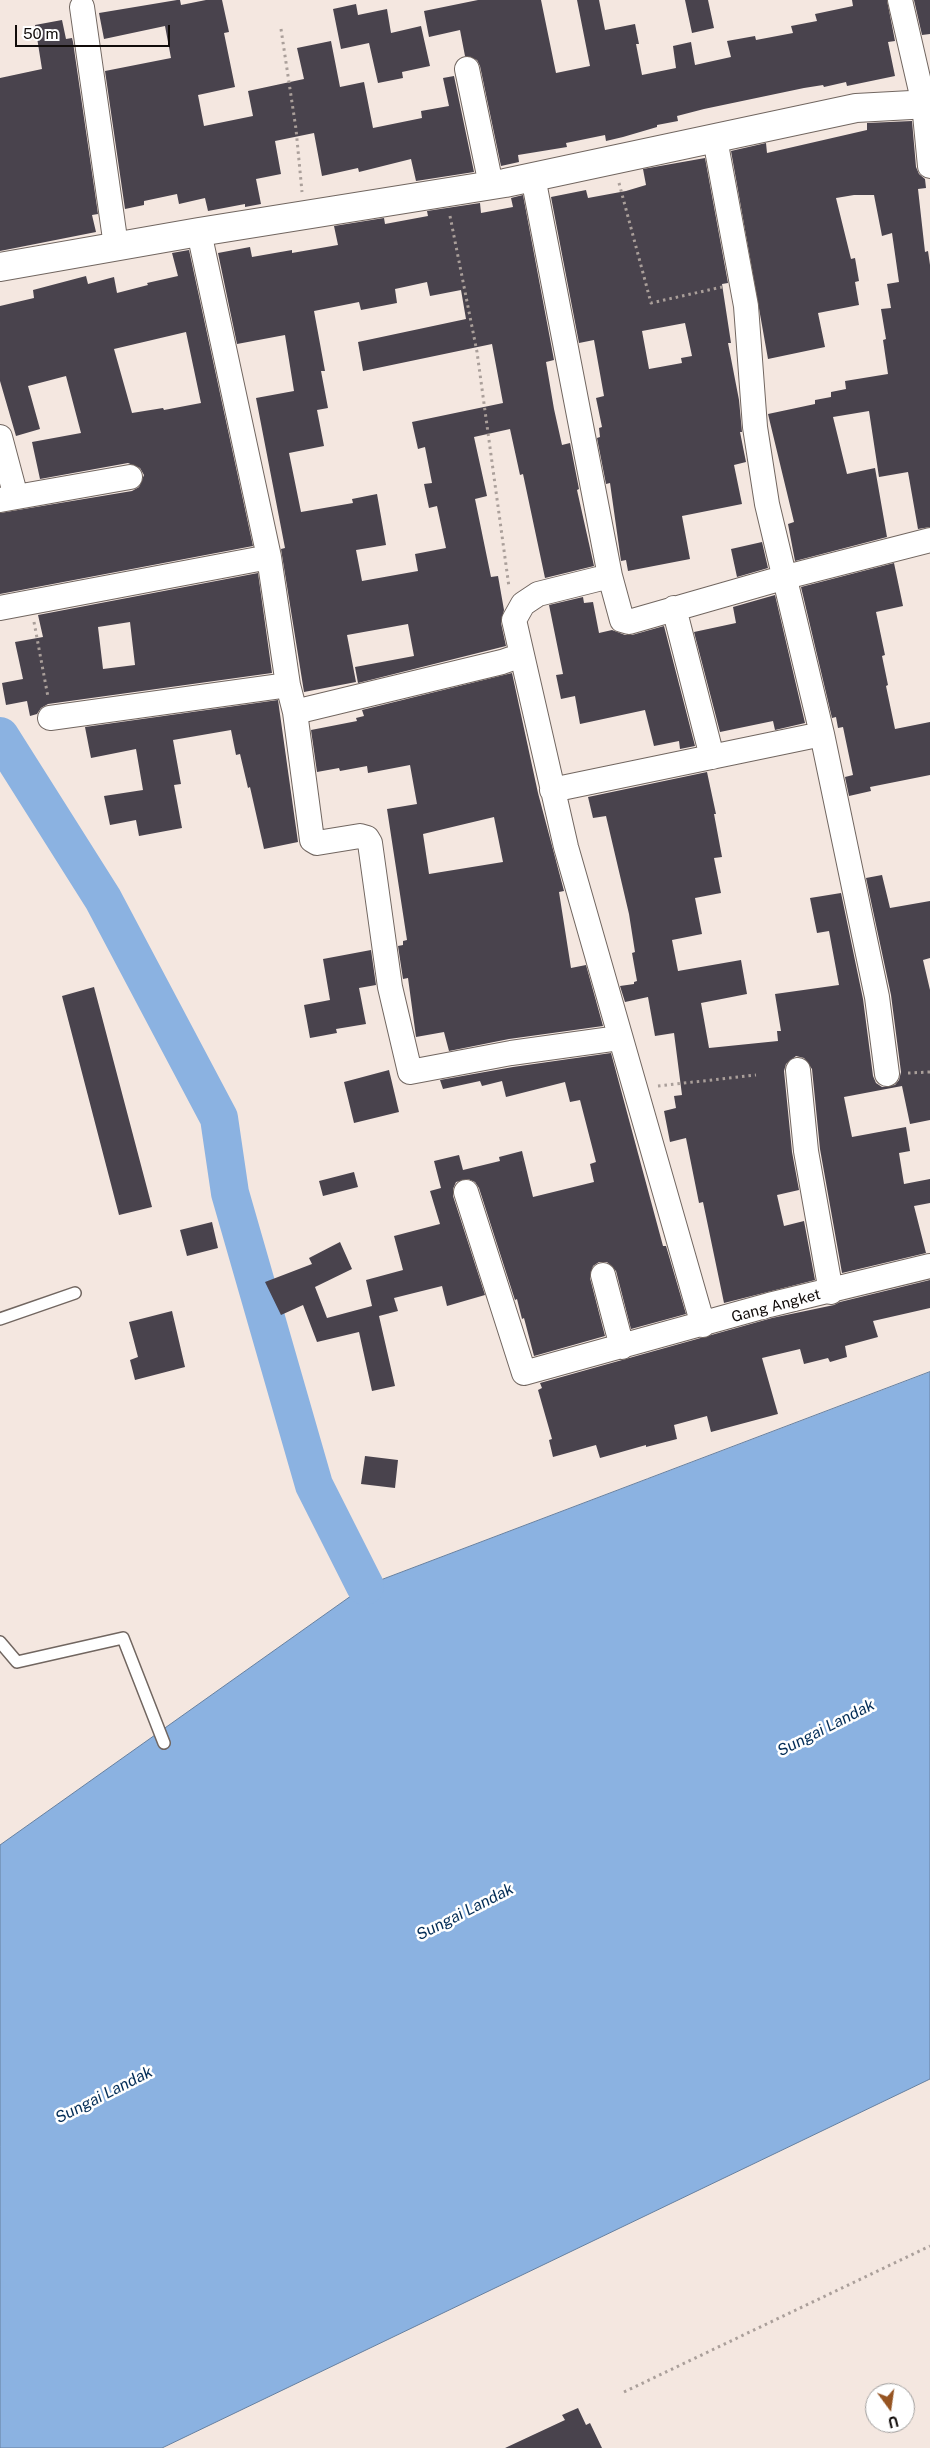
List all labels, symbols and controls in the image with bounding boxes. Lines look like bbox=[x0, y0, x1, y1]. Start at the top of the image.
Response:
scale bar bbox=[18, 15, 172, 47]
text: 50 m bbox=[23, 25, 58, 42]
street label: Gang Angket bbox=[729, 1285, 823, 1327]
water label: Sungai Landak bbox=[774, 1695, 878, 1761]
water label: Sungai Landak bbox=[413, 1879, 517, 1945]
water label: Sungai Landak bbox=[52, 2062, 156, 2128]
north arrow bbox=[865, 2383, 915, 2433]
text: U bbox=[887, 2413, 900, 2431]

